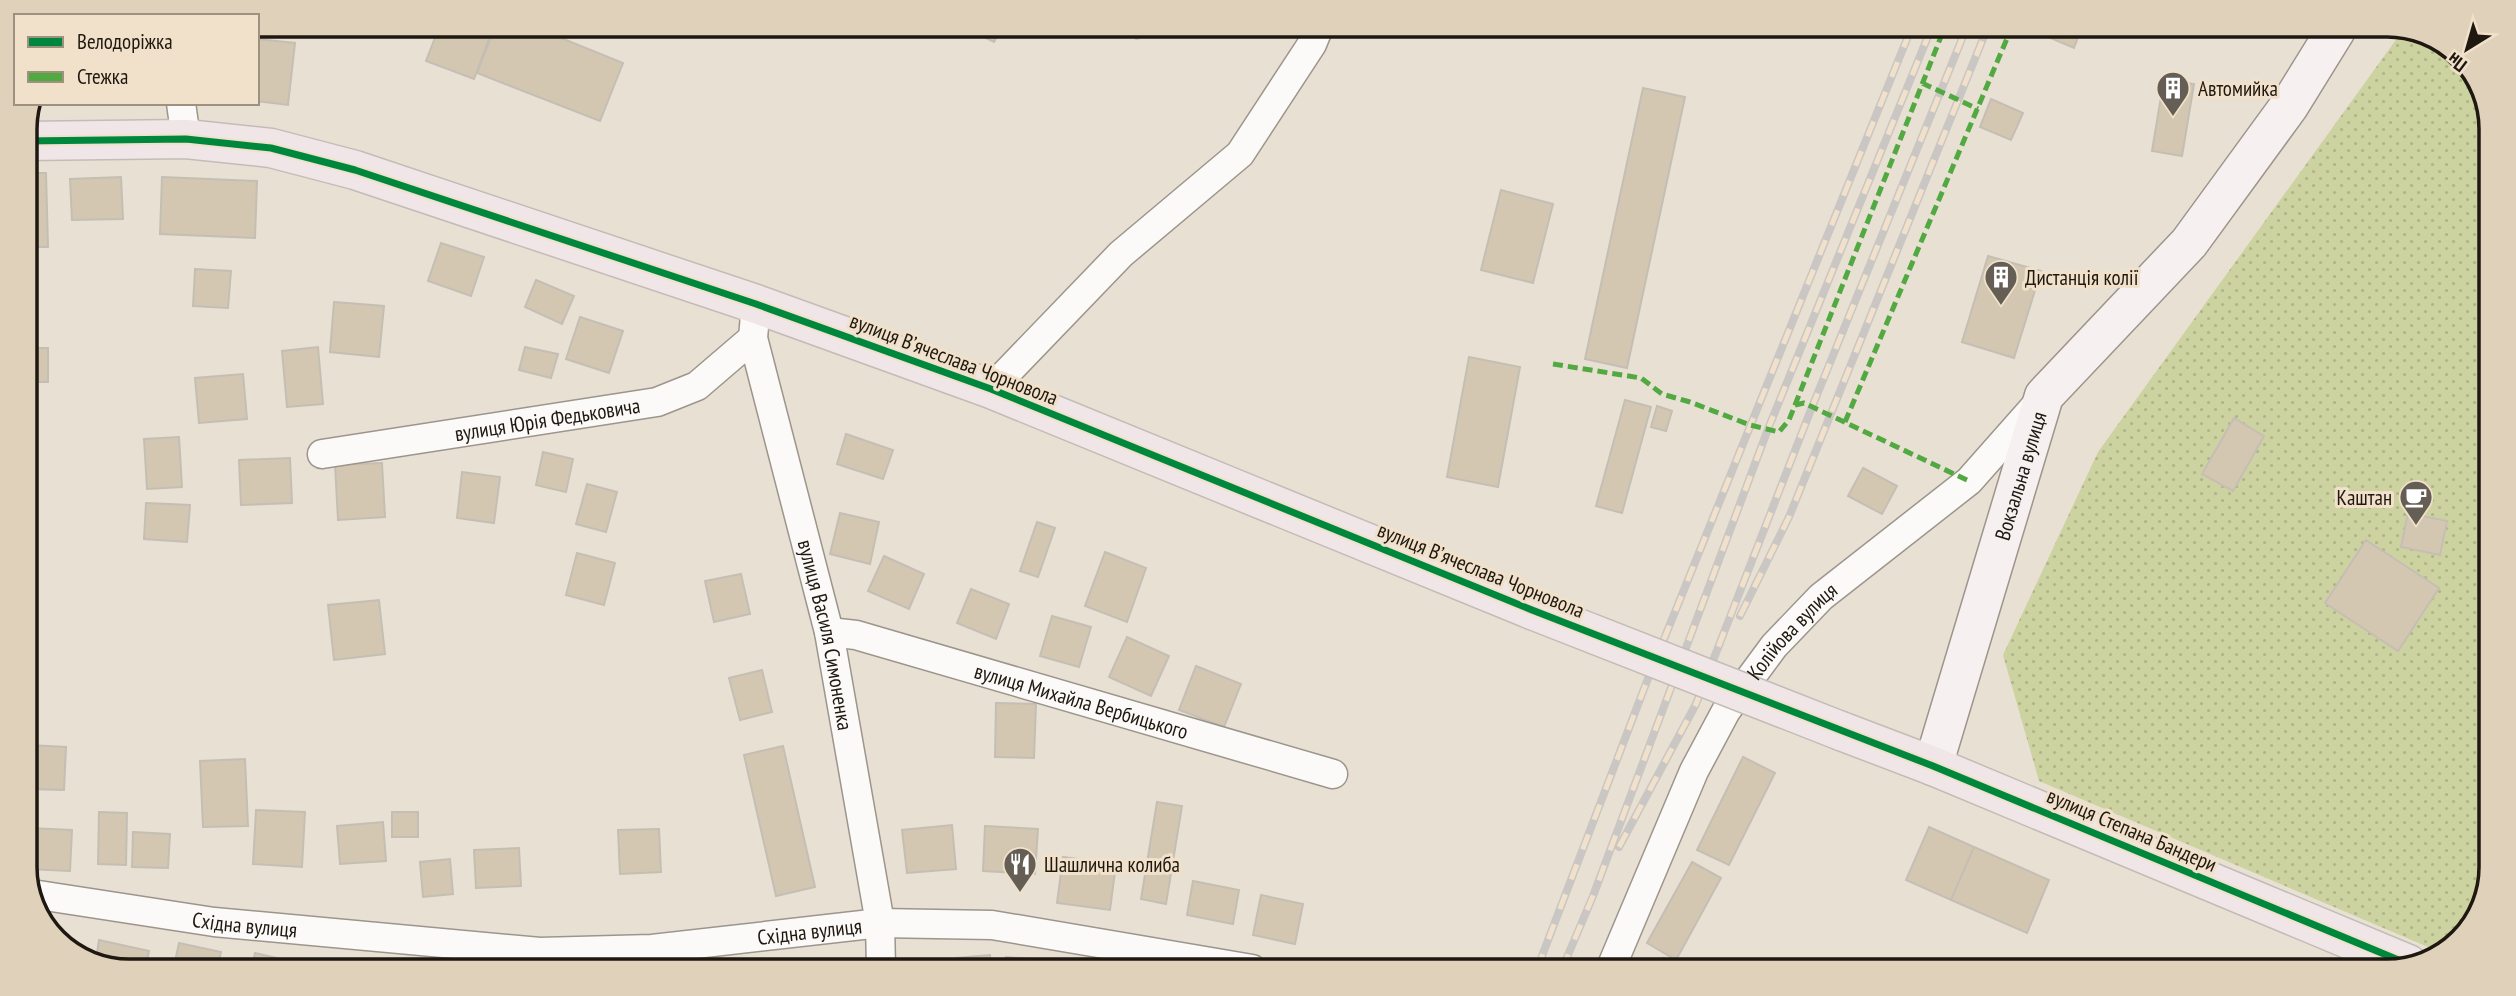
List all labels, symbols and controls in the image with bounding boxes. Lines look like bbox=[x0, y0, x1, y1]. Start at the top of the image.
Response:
legend bbox=[14, 14, 259, 105]
north arrow bbox=[2432, 14, 2502, 84]
text: Велодоріжка bbox=[77, 28, 173, 55]
text: Пн bbox=[2442, 47, 2471, 78]
text: Стежка bbox=[77, 63, 128, 90]
building icon: Автомийка bbox=[2154, 69, 2192, 118]
place label: Автомийка bbox=[2198, 75, 2278, 102]
building icon: Дистанція колії bbox=[1982, 258, 2020, 307]
place label: Дистанція колії bbox=[2025, 264, 2139, 291]
street label: вулиця Вʼячеслава Чорновола bbox=[846, 307, 1062, 411]
street label: вулиця Юрія Федьковича bbox=[453, 391, 642, 447]
street label: Вокзальна вулиця bbox=[1988, 408, 2052, 543]
cafe icon: Каштан bbox=[2397, 478, 2435, 527]
place label: Каштан bbox=[2337, 484, 2392, 511]
street label: вулиця Вʼячеслава Чорновола bbox=[1374, 516, 1588, 624]
street label: вулиця Василя Симоненка bbox=[792, 537, 859, 732]
street label: Колійова вулиця bbox=[1741, 576, 1842, 685]
street label: вулиця Михайла Вербицького bbox=[971, 657, 1192, 745]
street label: вулиця Степана Бандери bbox=[2043, 782, 2221, 878]
restaurant icon: Шашлична колиба bbox=[1001, 845, 1039, 894]
place label: Шашлична колиба bbox=[1044, 851, 1180, 878]
street label: Східна вулиця bbox=[191, 905, 298, 943]
street label: Східна вулиця bbox=[756, 912, 863, 950]

